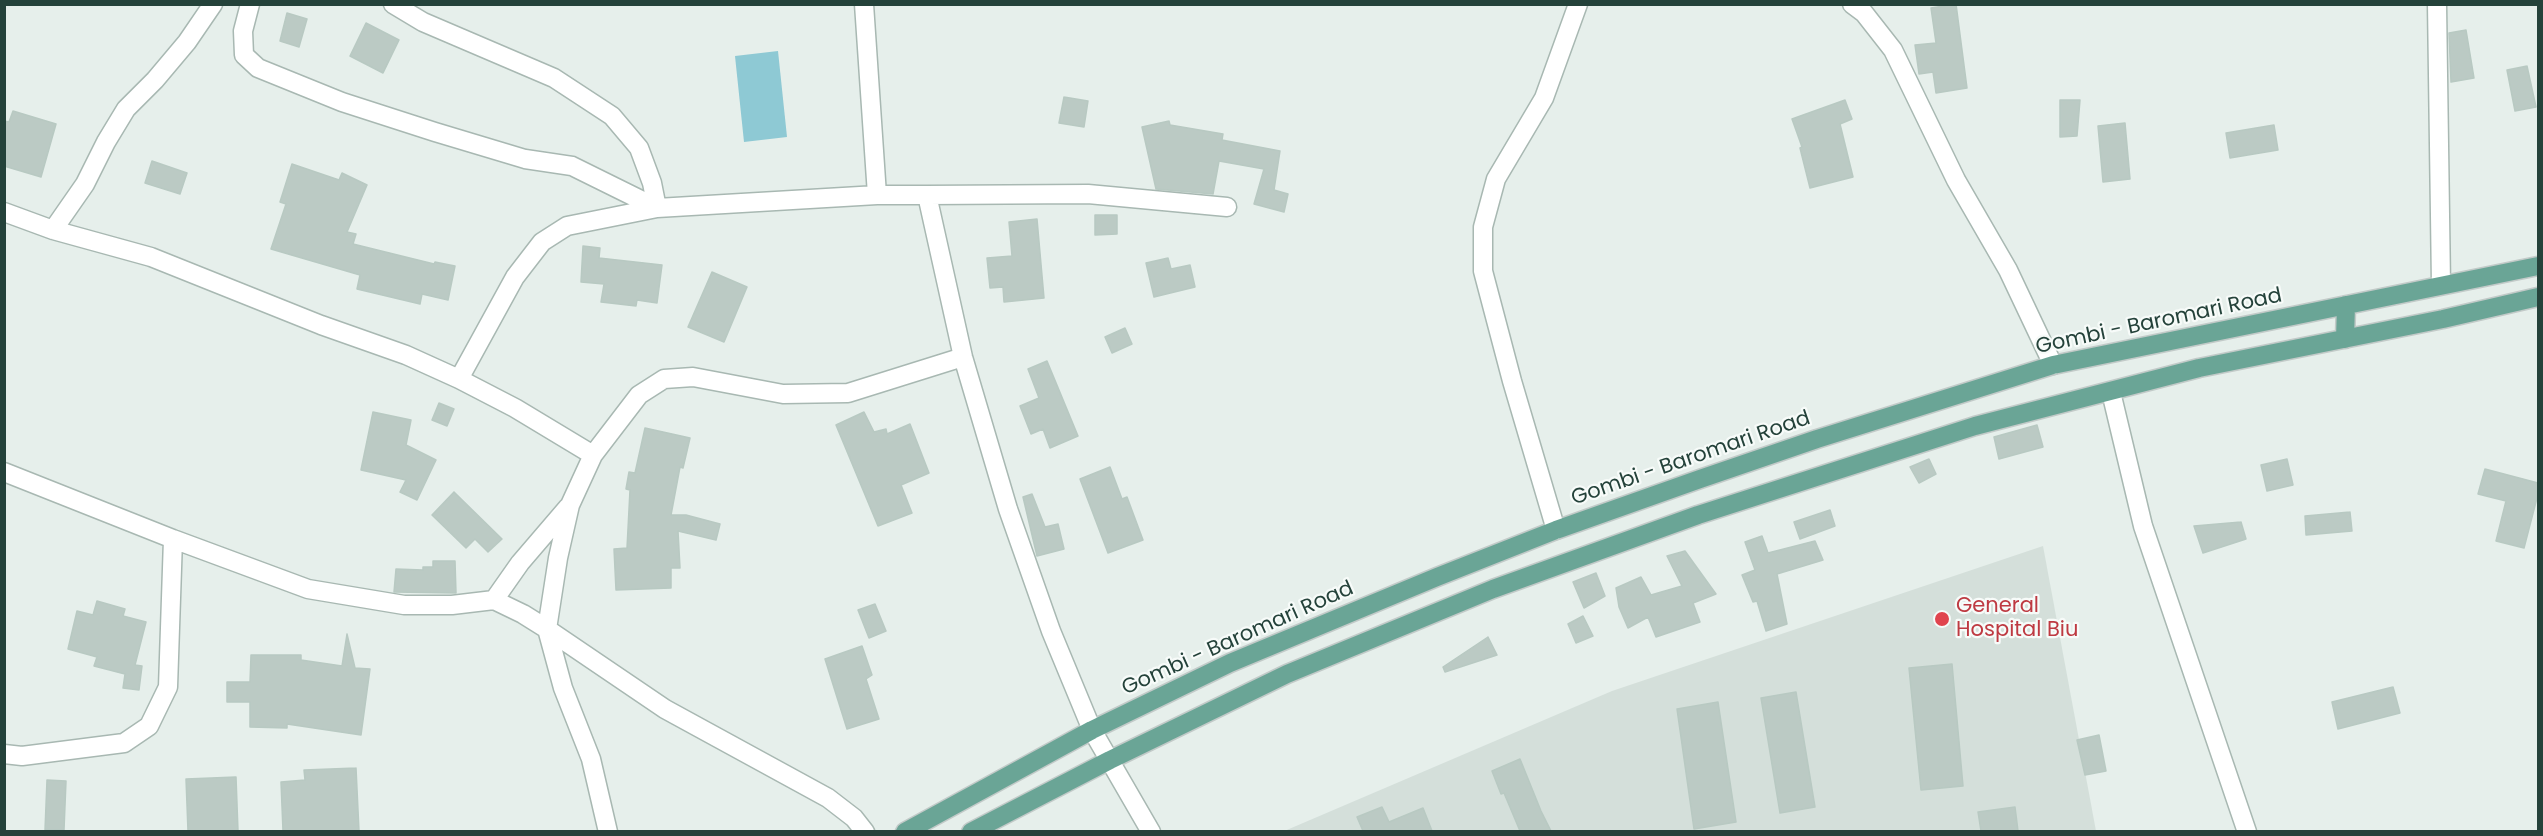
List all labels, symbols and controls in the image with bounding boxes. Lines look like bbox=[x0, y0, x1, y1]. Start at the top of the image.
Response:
street label: Gombi - Baromari Road bbox=[2034, 284, 2284, 360]
street label: Gombi - Baromari Road bbox=[1568, 406, 1814, 512]
street label: Gombi - Baromari Road bbox=[1118, 576, 1358, 702]
place label: General Hospital Biu bbox=[1956, 594, 2078, 644]
marker: General Hospital Biu bbox=[1933, 610, 1951, 628]

